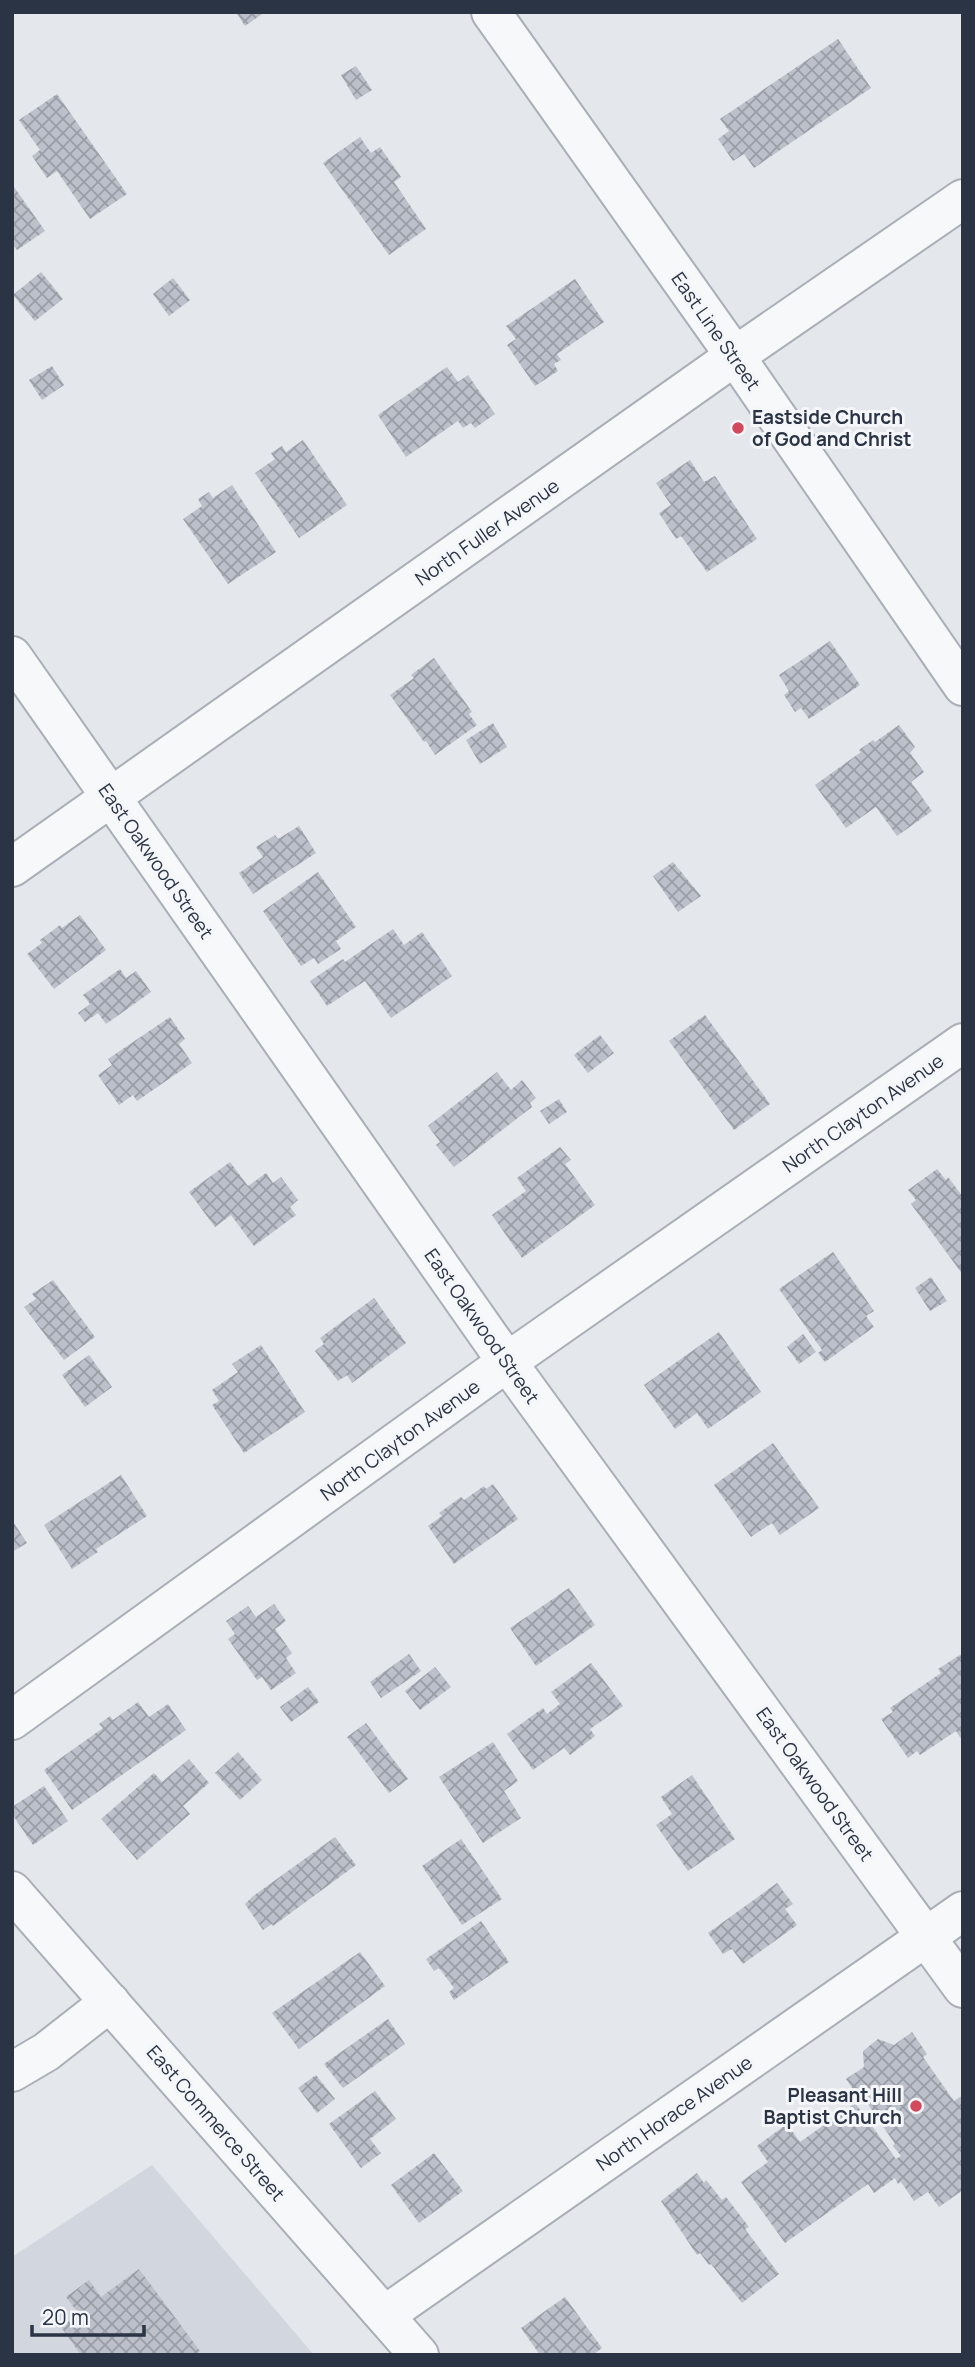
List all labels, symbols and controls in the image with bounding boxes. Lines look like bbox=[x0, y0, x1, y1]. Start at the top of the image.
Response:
street label: East Line Street bbox=[666, 267, 766, 395]
place label: Eastside Church of God and Christ bbox=[752, 404, 911, 452]
marker: Eastside Church of God and Christ bbox=[730, 420, 746, 436]
street label: North Fuller Avenue bbox=[410, 473, 564, 591]
street label: East Oakwood Street bbox=[93, 778, 219, 944]
street label: North Clayton Avenue bbox=[777, 1048, 949, 1178]
street label: East Oakwood Street bbox=[419, 1243, 545, 1409]
street label: North Clayton Avenue bbox=[315, 1373, 485, 1507]
street label: East Oakwood Street bbox=[750, 1702, 880, 1866]
street label: East Commerce Street bbox=[141, 2040, 291, 2206]
street label: North Horace Avenue bbox=[591, 2049, 757, 2177]
place label: Pleasant Hill Baptist Church bbox=[763, 2082, 902, 2130]
marker: Pleasant Hill Baptist Church bbox=[908, 2098, 924, 2114]
scale bar bbox=[32, 2294, 144, 2338]
text: 20 m bbox=[42, 2303, 89, 2331]

